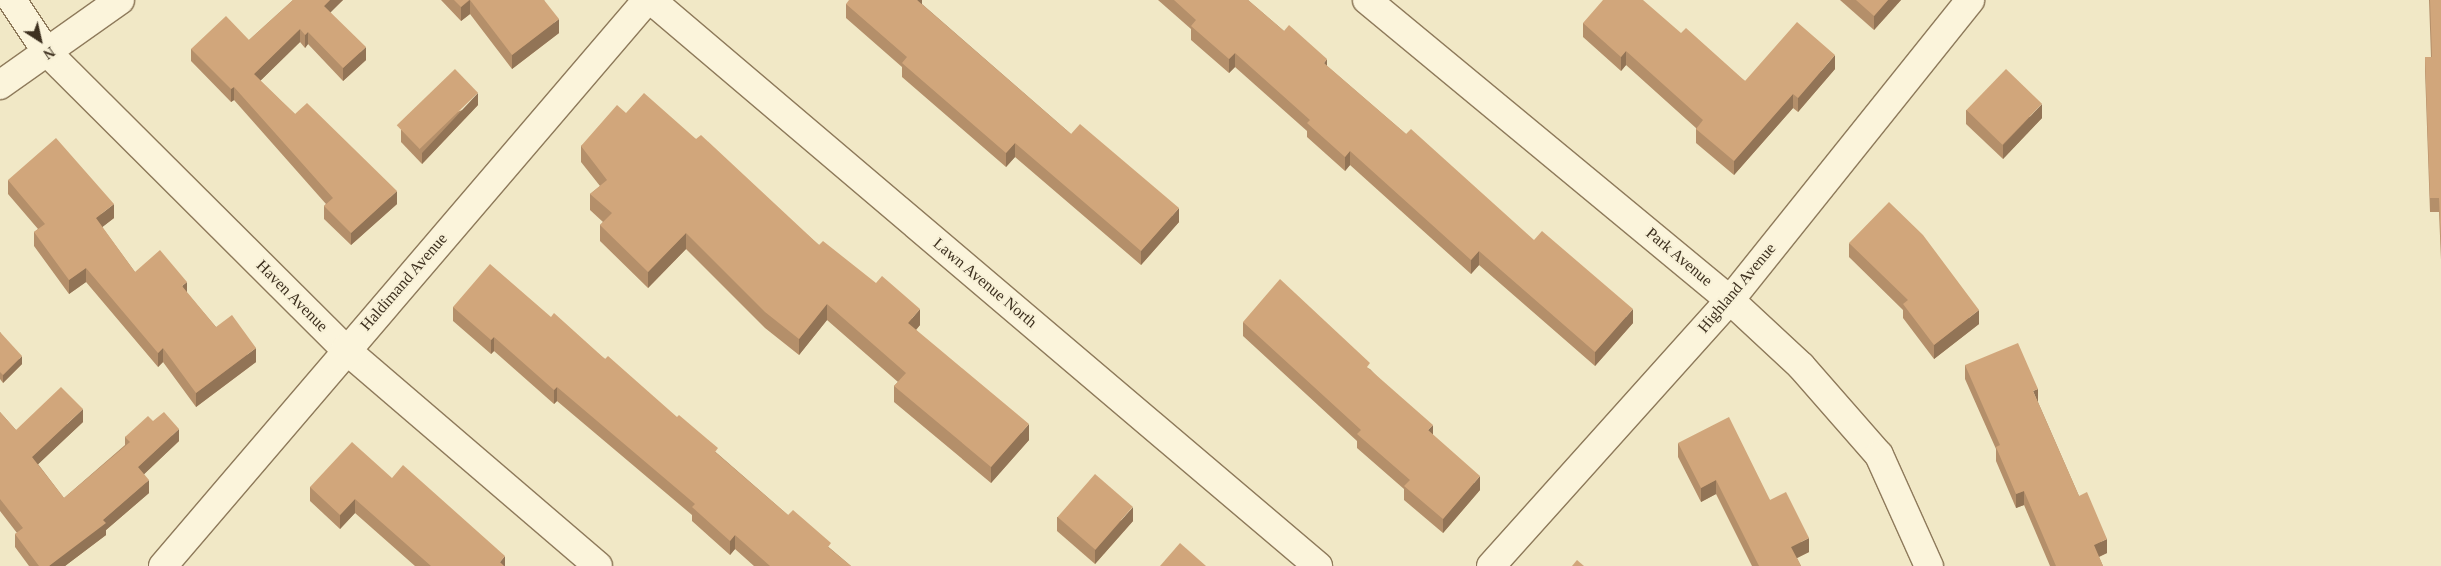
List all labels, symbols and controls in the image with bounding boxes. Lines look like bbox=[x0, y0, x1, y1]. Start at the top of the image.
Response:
north arrow bbox=[15, 15, 65, 65]
text: N bbox=[40, 44, 57, 62]
street label: Park Avenue bbox=[1641, 223, 1717, 291]
street label: Haldimand Avenue bbox=[356, 229, 452, 335]
street label: Lawn Avenue North bbox=[929, 234, 1041, 332]
street label: Highland Avenue bbox=[1694, 239, 1780, 337]
street label: Haven Avenue bbox=[252, 256, 332, 336]

